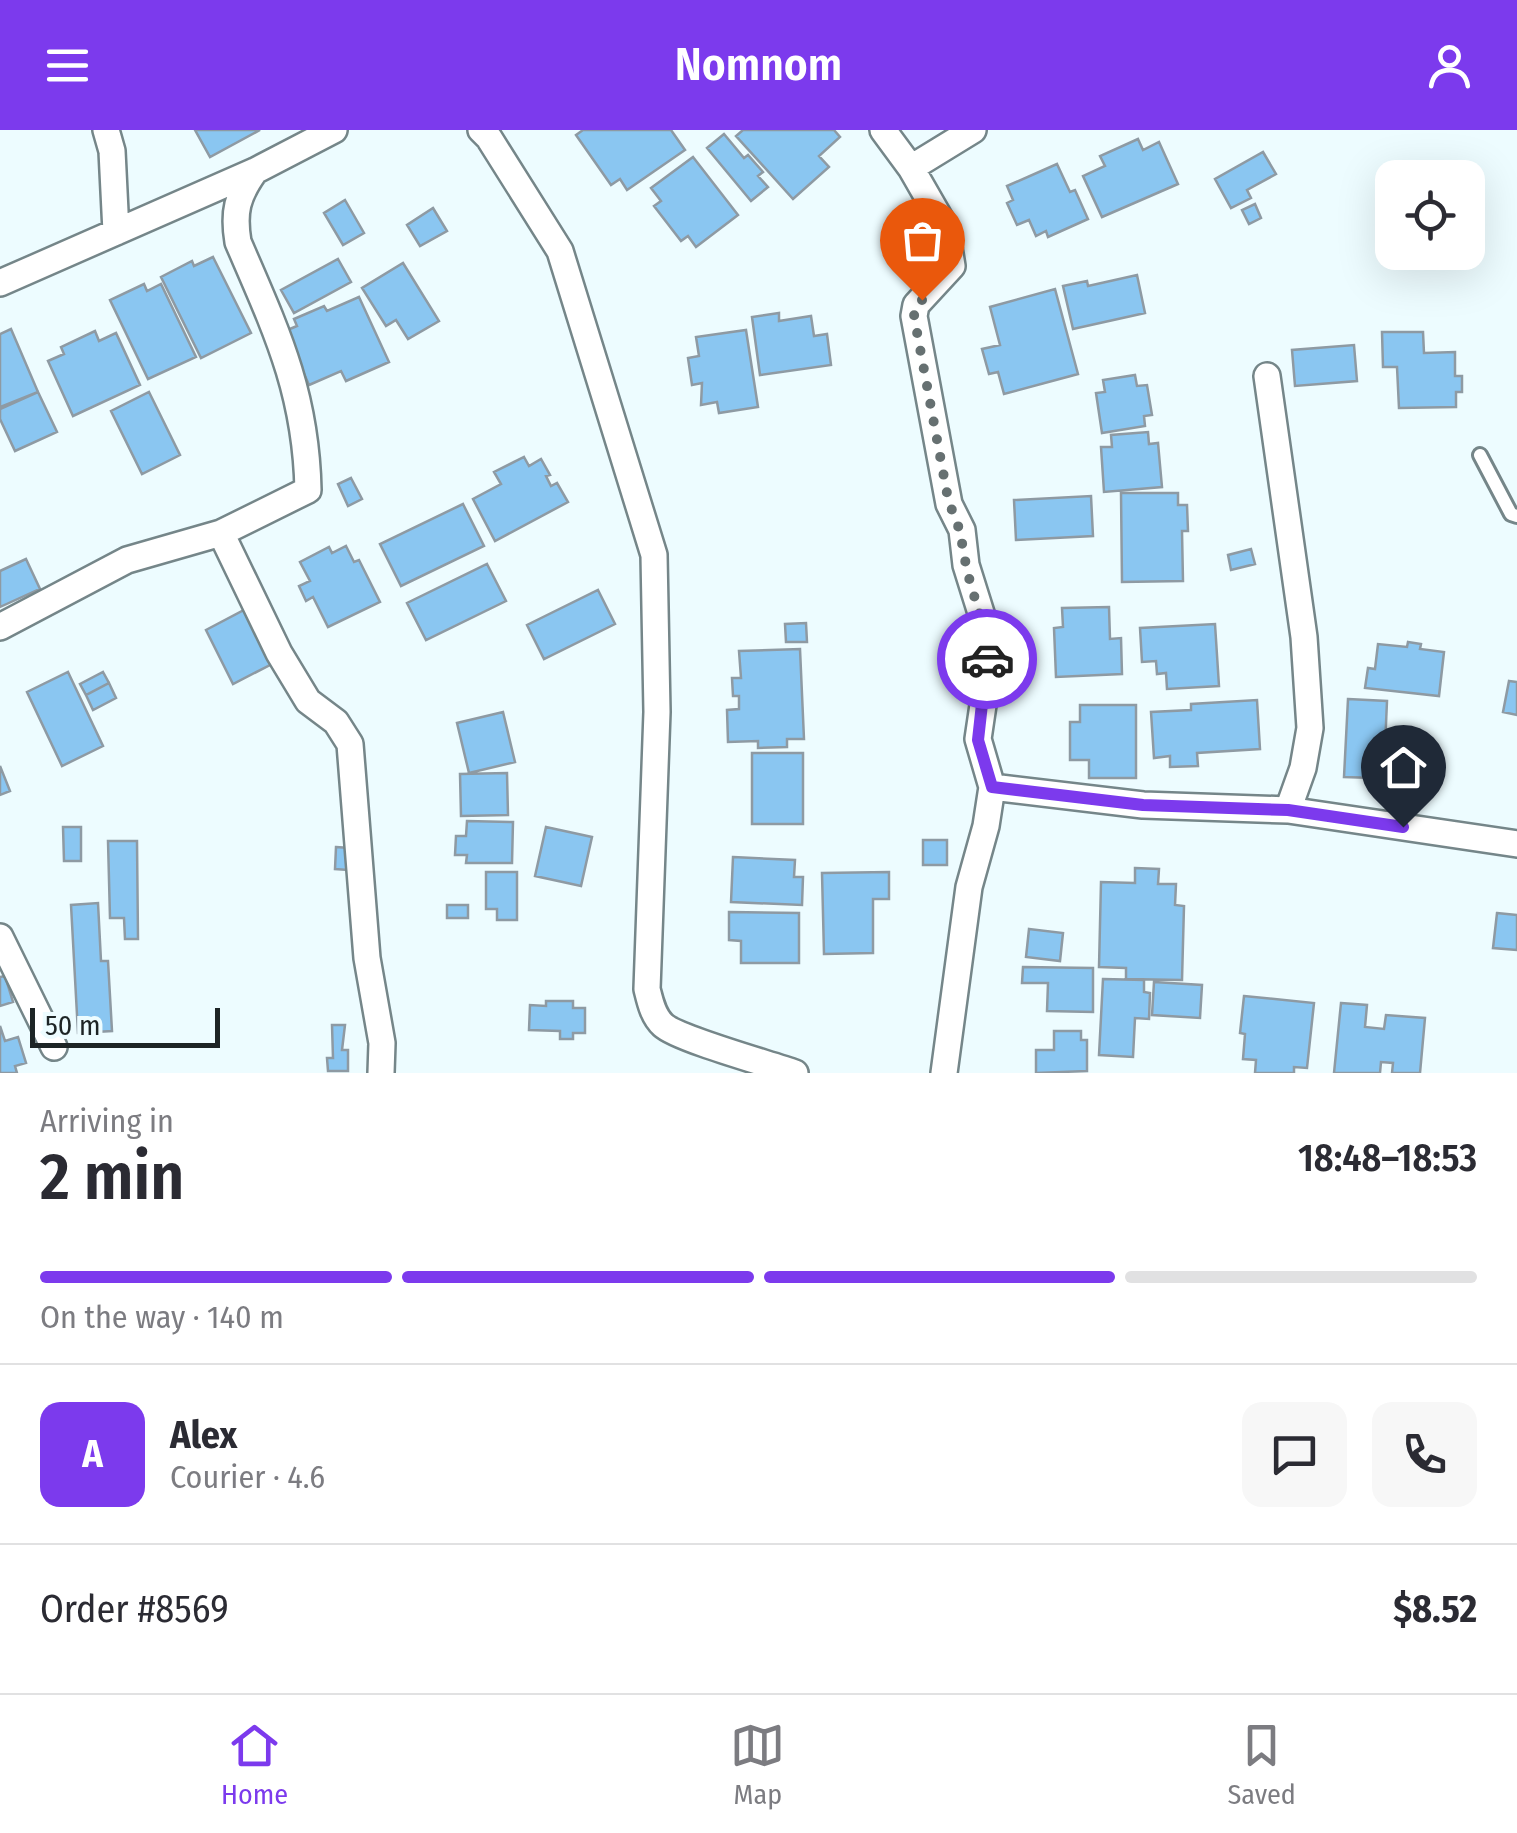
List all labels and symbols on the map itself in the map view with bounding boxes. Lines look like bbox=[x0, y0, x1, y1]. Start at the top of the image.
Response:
pin bbox=[880, 198, 965, 301]
courier bbox=[937, 609, 1037, 709]
pin bbox=[1361, 725, 1446, 828]
scale bar bbox=[30, 1003, 220, 1048]

